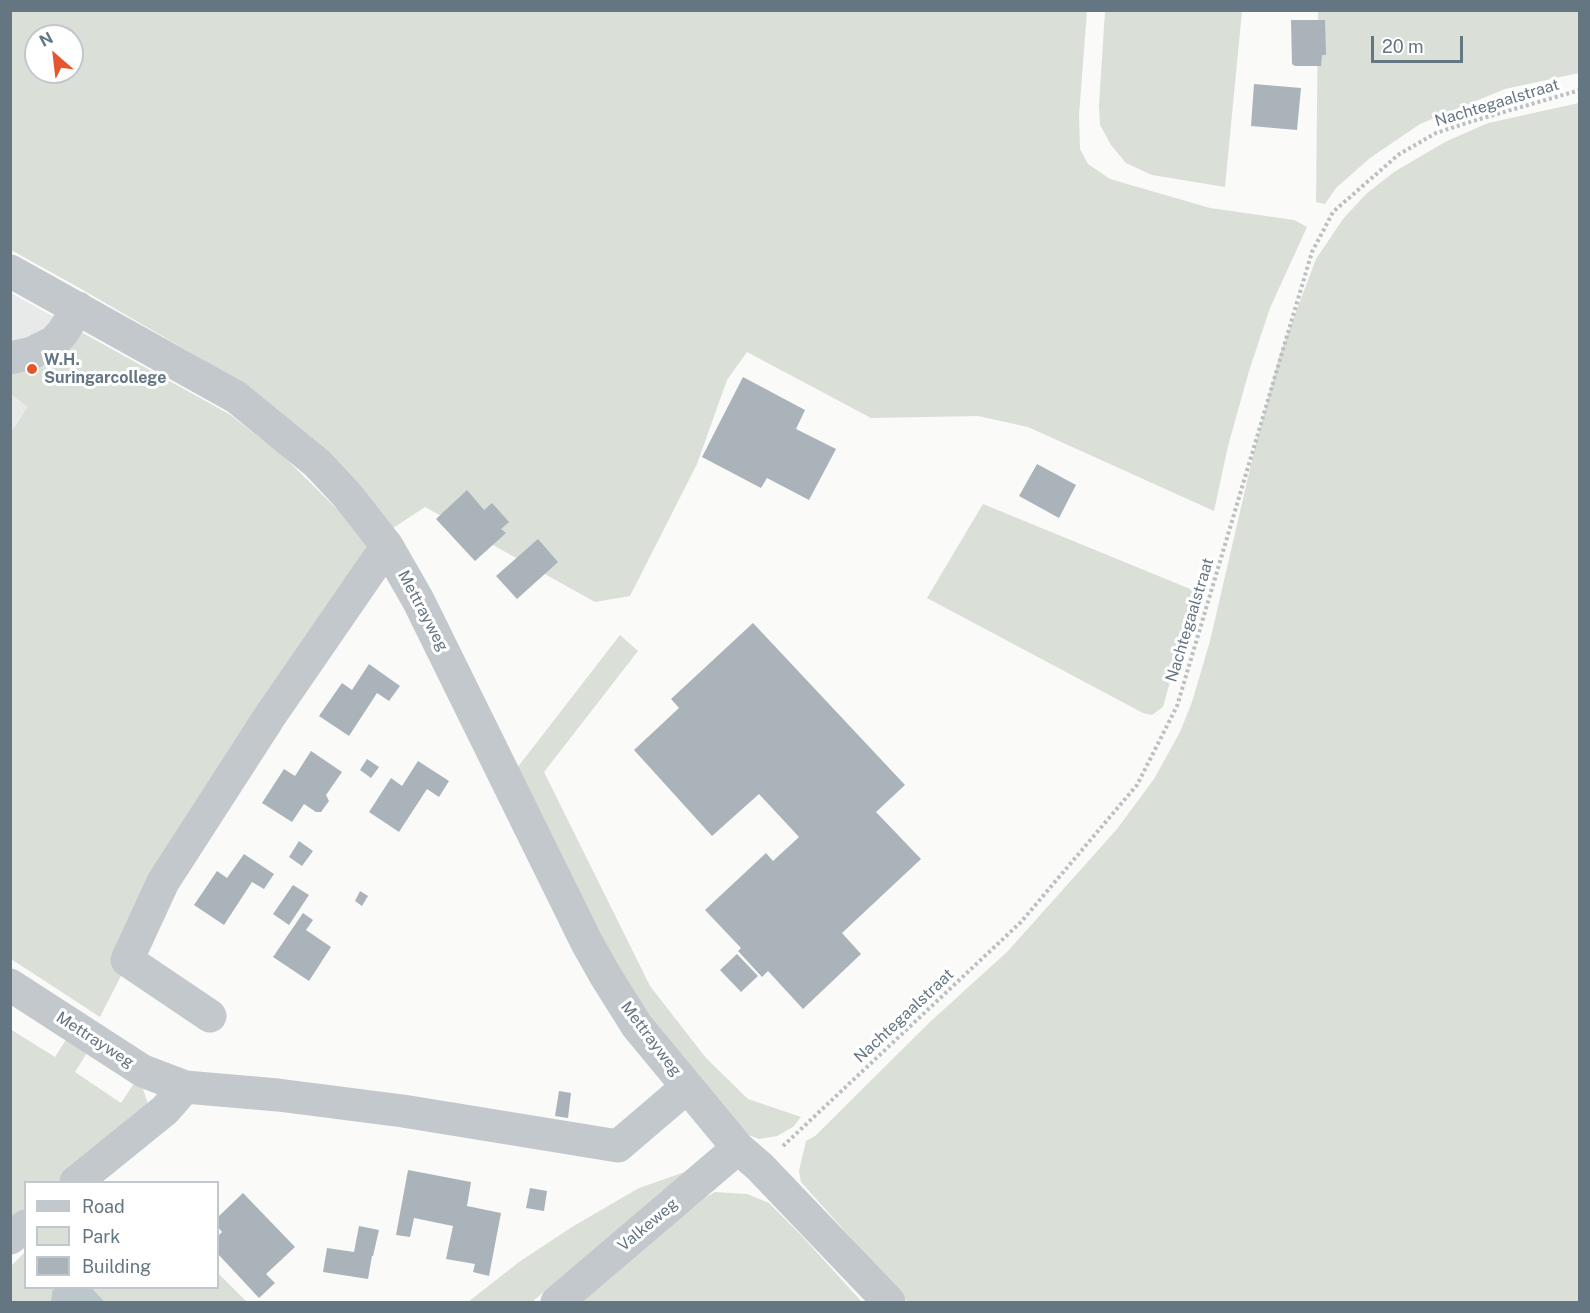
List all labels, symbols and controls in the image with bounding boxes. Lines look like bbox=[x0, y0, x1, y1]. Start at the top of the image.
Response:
north arrow bbox=[24, 24, 84, 84]
scale bar bbox=[1374, 24, 1466, 62]
text: N bbox=[36, 28, 56, 51]
text: 20 m bbox=[1382, 36, 1424, 57]
street label: Nachtegaalstraat bbox=[1433, 75, 1561, 131]
place label: W.H. Suringarcollege bbox=[44, 350, 166, 388]
marker: W.H. Suringarcollege bbox=[25, 362, 39, 376]
street label: Nachtegaalstraat bbox=[1162, 556, 1218, 684]
street label: Mettrayweg bbox=[394, 567, 452, 655]
street label: Nachtegaalstraat bbox=[850, 965, 958, 1067]
street label: Mettrayweg bbox=[617, 998, 685, 1080]
street label: Mettrayweg bbox=[52, 1008, 138, 1072]
legend bbox=[24, 1181, 219, 1289]
street label: Valkeweg bbox=[614, 1194, 682, 1256]
text: Road bbox=[82, 1196, 125, 1217]
text: Park bbox=[82, 1226, 120, 1247]
text: Building bbox=[82, 1256, 151, 1277]

